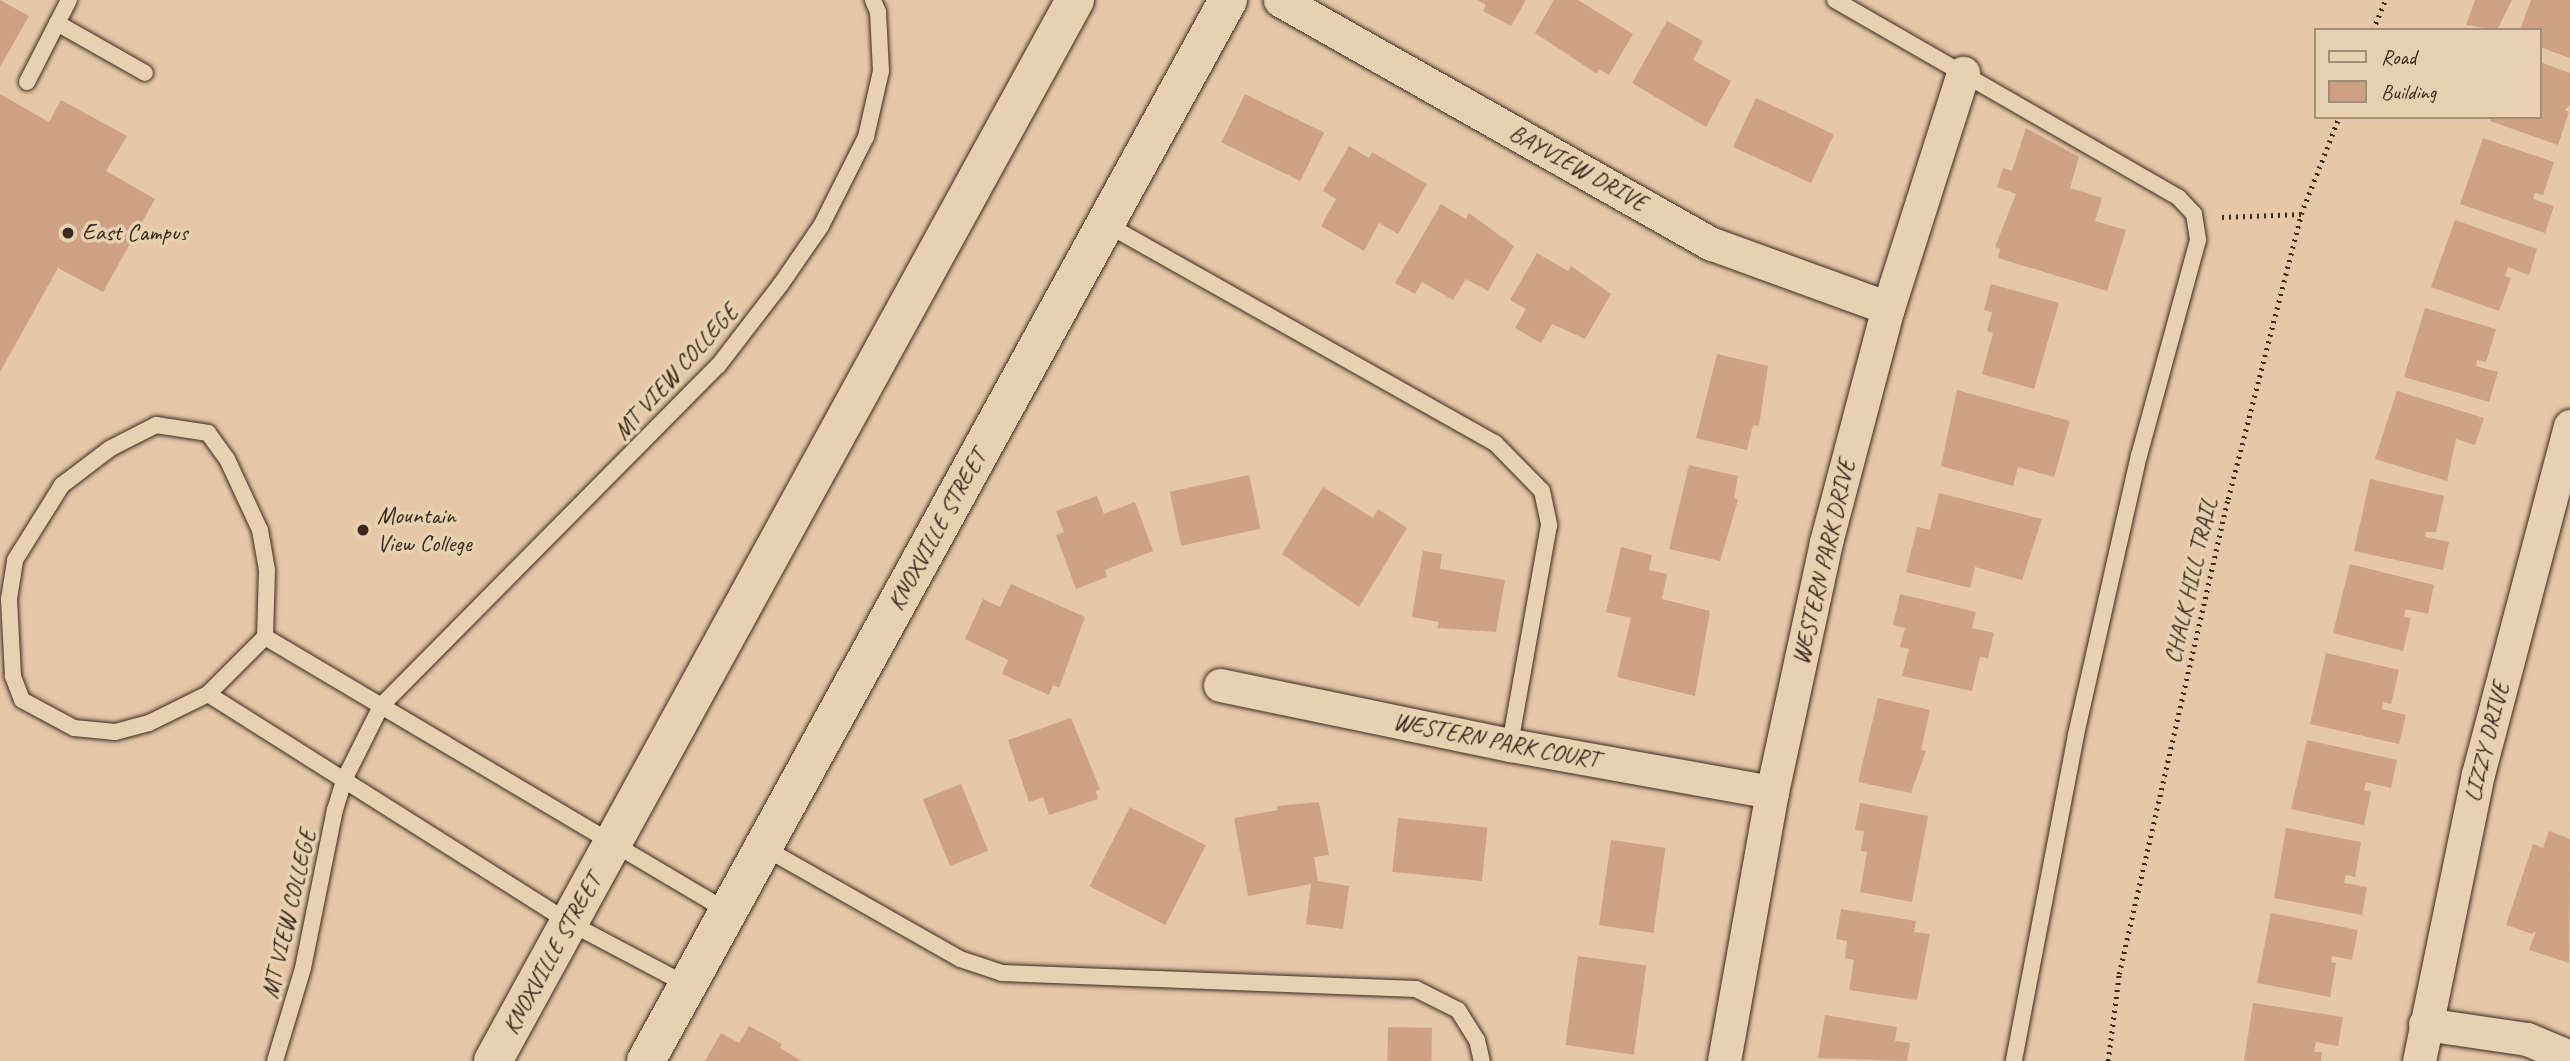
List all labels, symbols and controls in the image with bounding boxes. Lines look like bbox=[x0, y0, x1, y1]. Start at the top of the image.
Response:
legend bbox=[2314, 28, 2542, 119]
text: Road bbox=[2381, 44, 2416, 70]
text: Building bbox=[2381, 79, 2436, 105]
street label: BAYVIEW DRIVE bbox=[1504, 118, 1652, 218]
place label: East Campus bbox=[82, 219, 189, 247]
marker: East Campus bbox=[60, 225, 76, 241]
street label: MT VIEW COLLEGE bbox=[609, 299, 743, 445]
street label: KNOXVILLE STREET bbox=[881, 445, 993, 615]
street label: WESTERN PARK DRIVE bbox=[1787, 457, 1861, 667]
street label: CHALK HILL TRAIL bbox=[2158, 496, 2224, 666]
place label: Mountain View College bbox=[377, 502, 471, 558]
marker: Mountain View College bbox=[355, 522, 371, 538]
street label: LIZZY DRIVE bbox=[2458, 679, 2516, 805]
street label: WESTERN PARK COURT bbox=[1392, 707, 1600, 775]
street label: MT VIEW COLLEGE bbox=[256, 828, 322, 1000]
street label: KNOXVILLE STREET bbox=[496, 869, 608, 1039]

